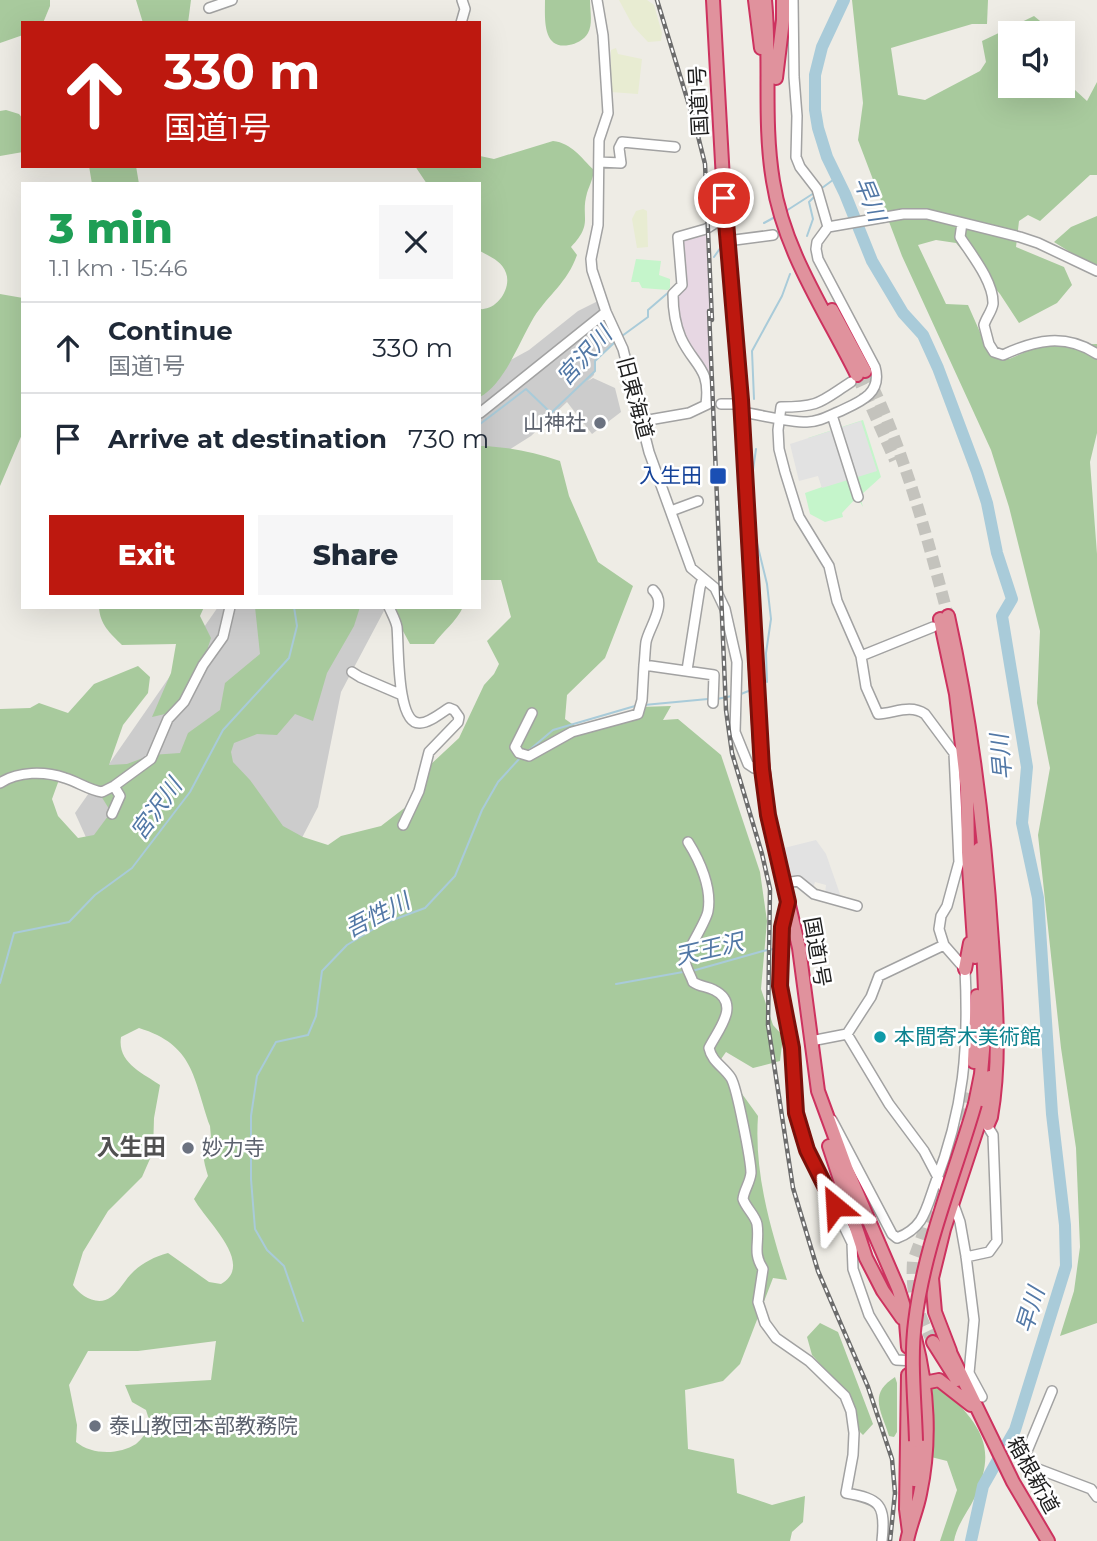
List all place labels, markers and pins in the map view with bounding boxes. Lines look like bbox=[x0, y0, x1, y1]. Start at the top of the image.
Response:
pin bbox=[694, 168, 754, 228]
place label: 山神社 bbox=[523, 410, 586, 435]
marker: 山神社 bbox=[592, 415, 608, 431]
place label: 入生田 bbox=[639, 463, 702, 488]
marker: 入生田 bbox=[708, 466, 728, 486]
place label: 本間寄木美術館 bbox=[894, 1024, 1041, 1049]
marker: 本間寄木美術館 bbox=[872, 1029, 888, 1045]
place label: 妙力寺 bbox=[202, 1135, 265, 1160]
marker: 妙力寺 bbox=[180, 1140, 196, 1156]
place label: 泰山教団本部教務院 bbox=[109, 1413, 298, 1438]
marker: 泰山教団本部教務院 bbox=[87, 1418, 103, 1434]

